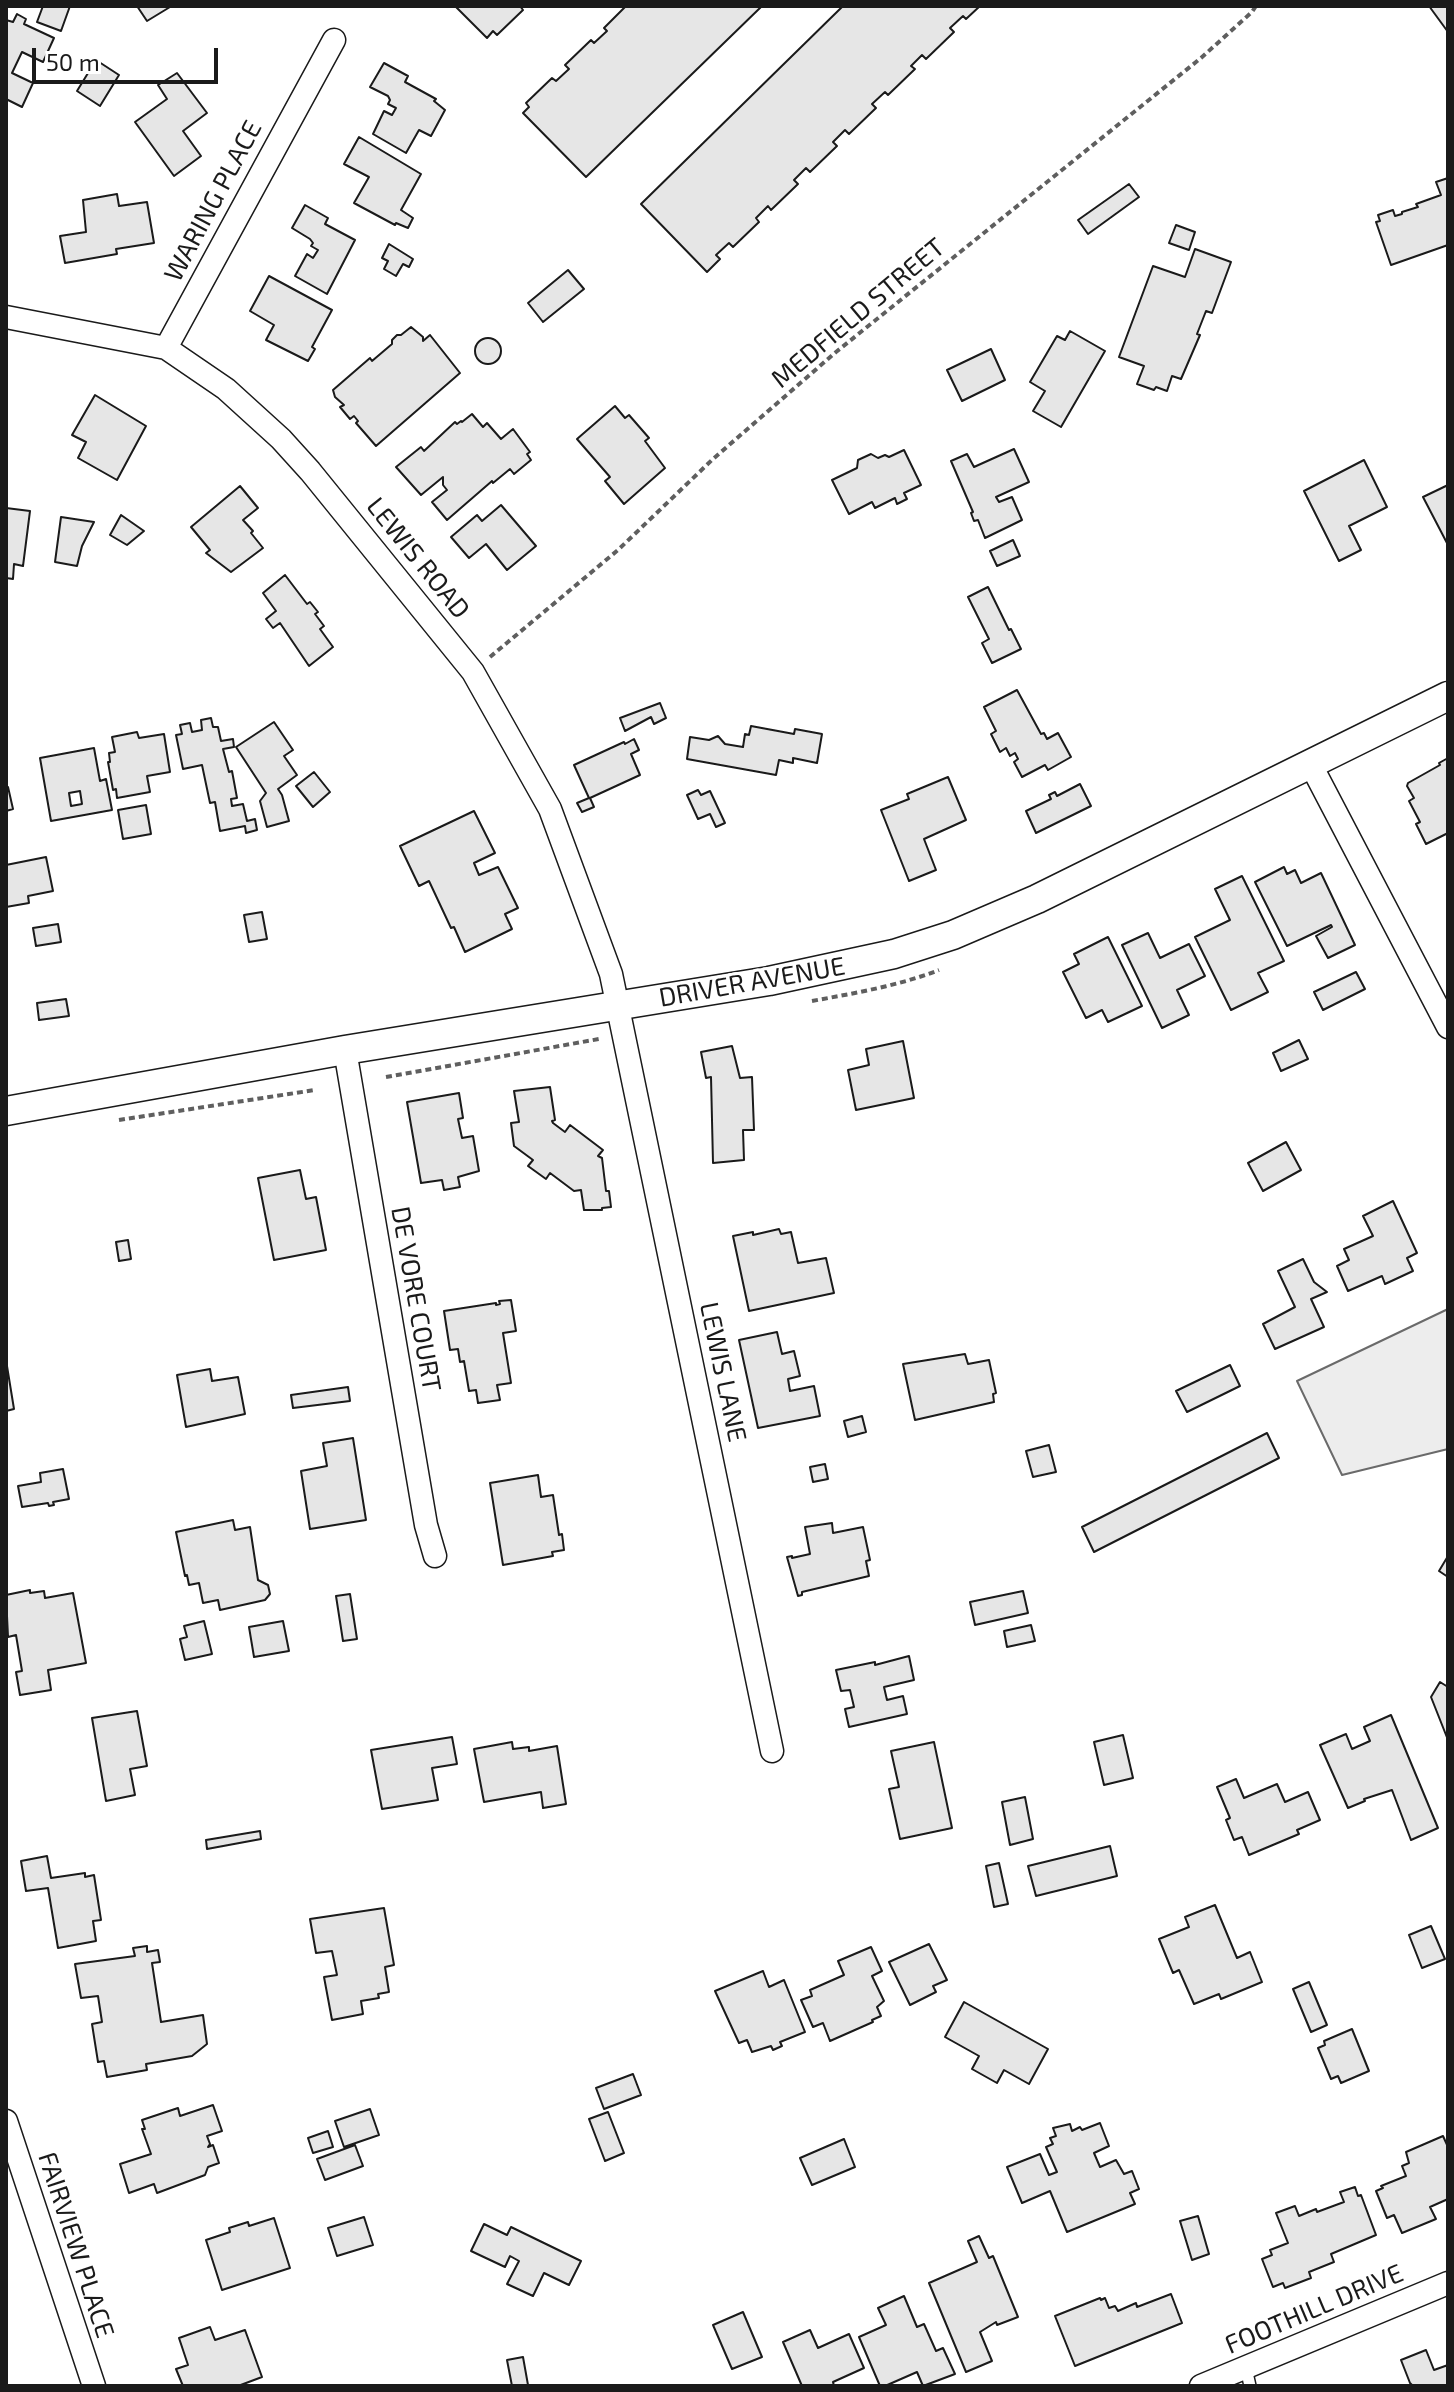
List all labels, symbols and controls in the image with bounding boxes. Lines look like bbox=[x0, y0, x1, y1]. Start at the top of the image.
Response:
scale bar bbox=[36, 32, 222, 82]
text: 50 m bbox=[46, 47, 100, 76]
street label: WARING PLACE bbox=[158, 115, 268, 287]
street label: MEDFIELD STREET bbox=[765, 231, 951, 395]
street label: LEWIS ROAD bbox=[360, 491, 476, 625]
street label: DRIVER AVENUE bbox=[657, 950, 847, 1014]
street label: DE VORE COURT bbox=[384, 1204, 448, 1394]
street label: LEWIS LANE bbox=[693, 1299, 753, 1445]
street label: FAIRVIEW PLACE bbox=[31, 2148, 121, 2342]
street label: FOOTHILL DRIVE bbox=[1220, 2257, 1408, 2361]

